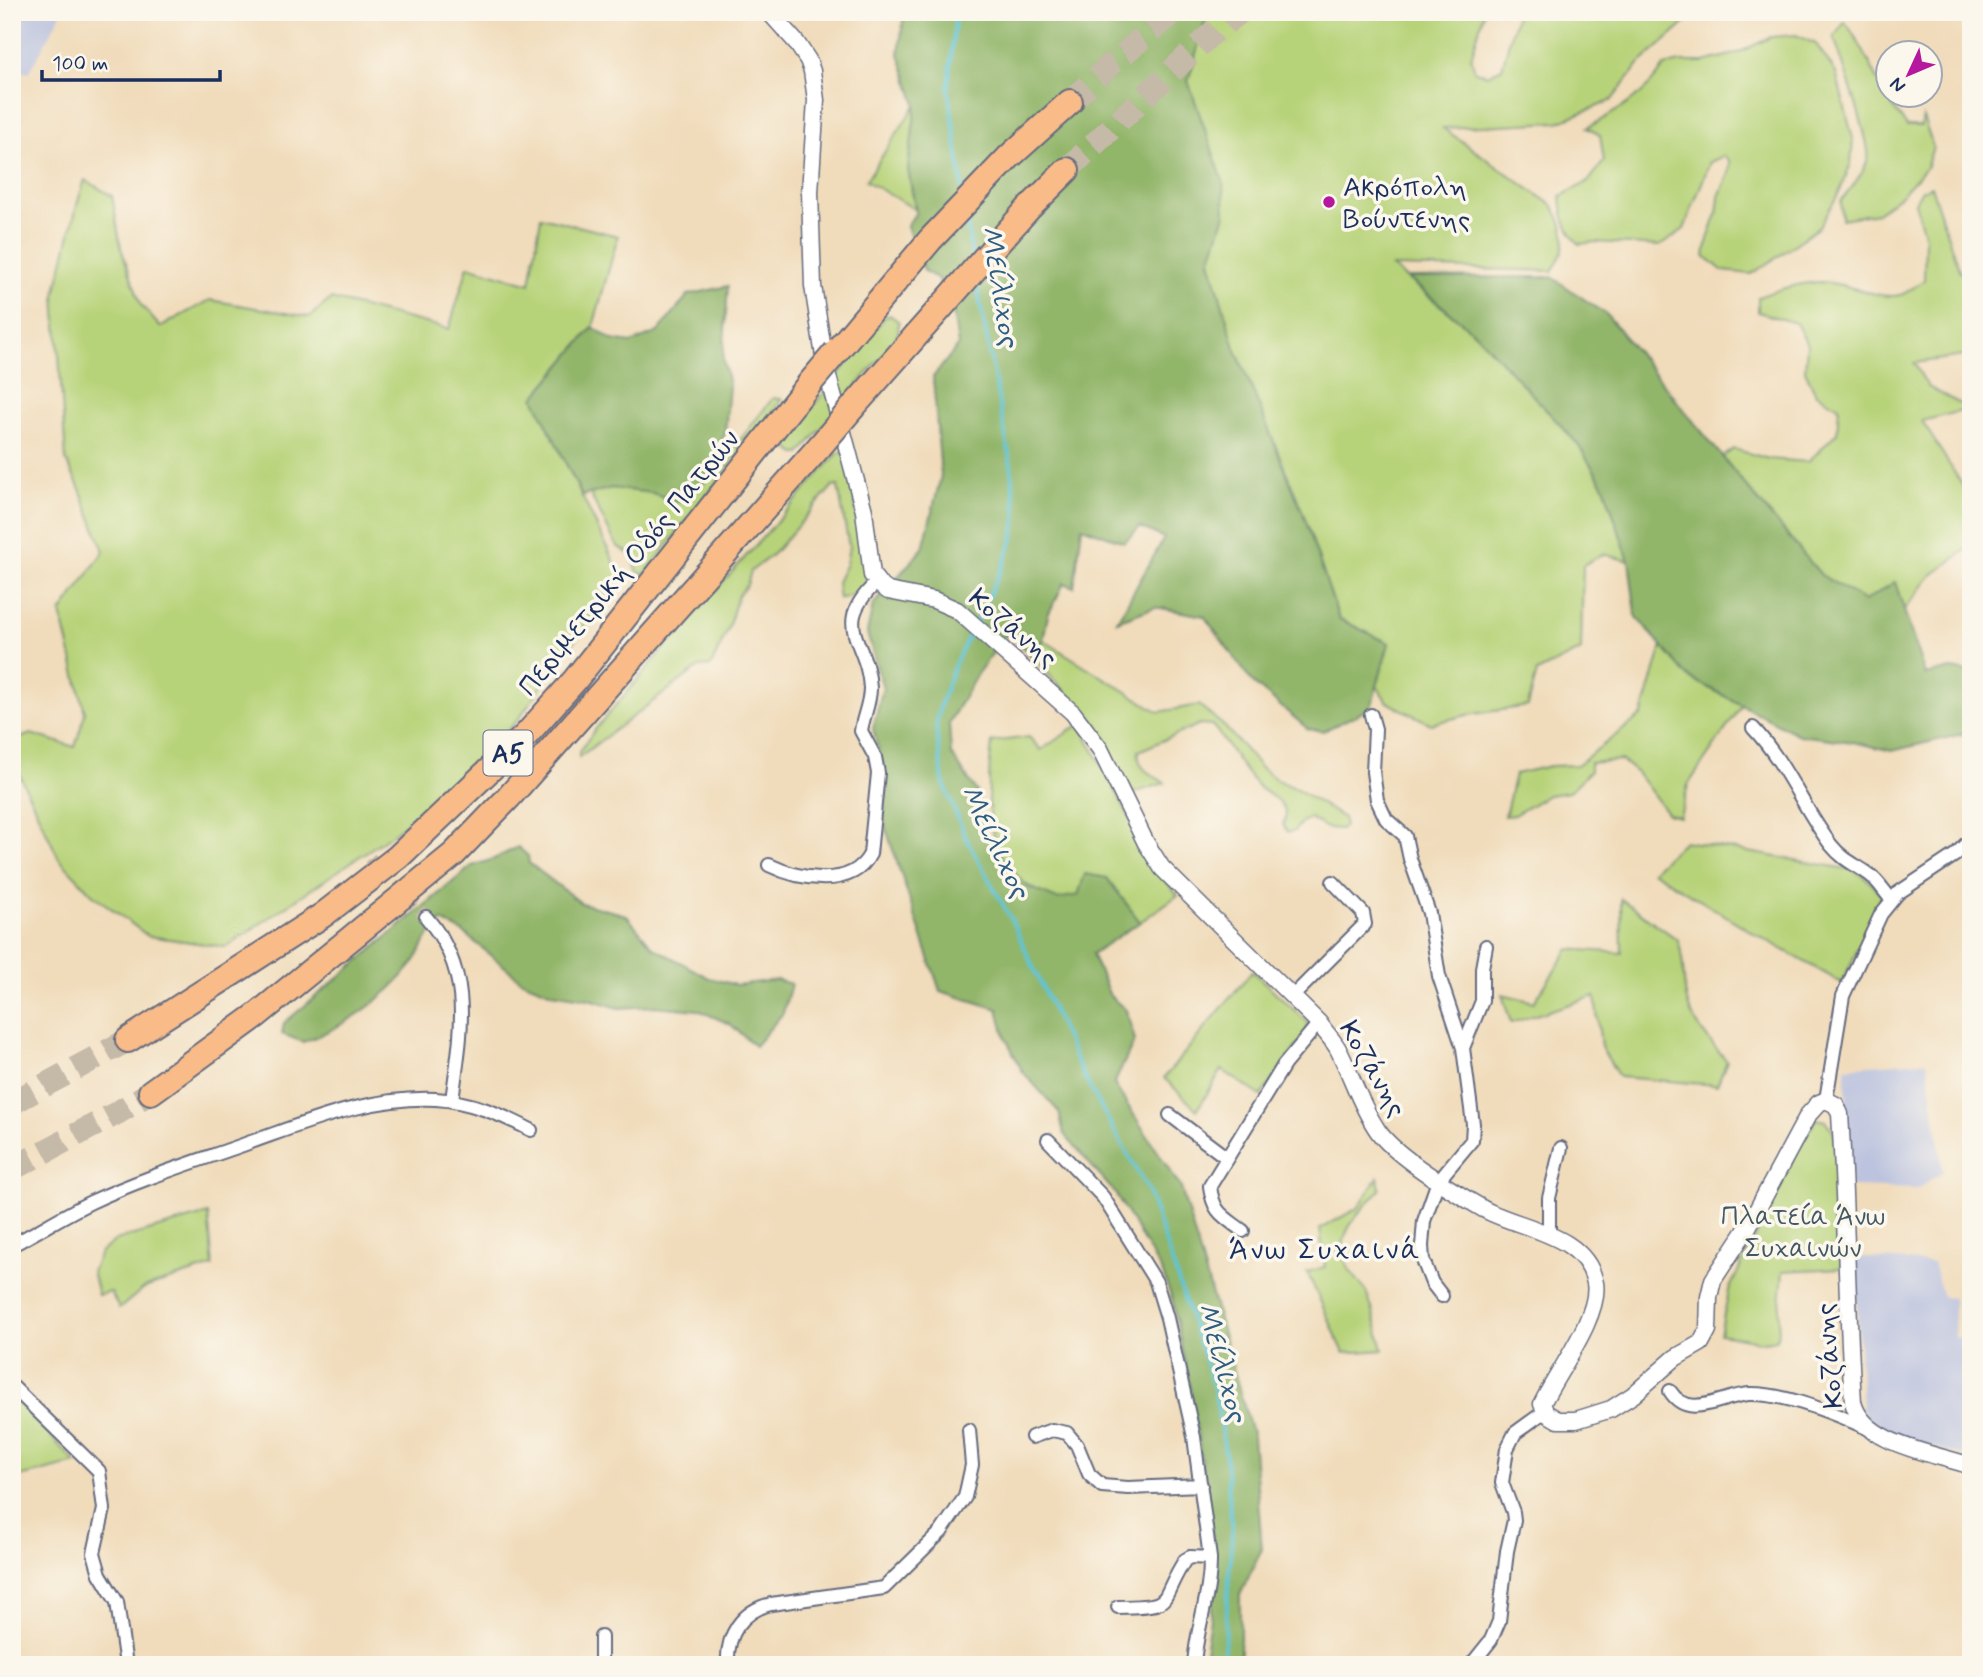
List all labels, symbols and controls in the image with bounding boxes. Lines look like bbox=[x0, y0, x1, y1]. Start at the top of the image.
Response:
scale bar bbox=[42, 38, 220, 82]
north arrow bbox=[1874, 38, 1944, 108]
text: 100 m bbox=[52, 50, 108, 78]
text: N bbox=[1884, 72, 1911, 98]
place label: Ακρόπολη Βούντενης bbox=[1343, 170, 1470, 239]
marker: Ακρόπολη Βούντενης bbox=[1321, 194, 1337, 210]
water label: Μείλιχος bbox=[971, 223, 1029, 351]
street label: Περιμετρική Οδός Πατρών bbox=[511, 423, 749, 705]
street label: Κοζάνης bbox=[960, 581, 1065, 677]
road number: Α5 bbox=[484, 730, 532, 776]
water label: Μείλιχος bbox=[950, 778, 1040, 907]
street label: Κοζάνης bbox=[1329, 1014, 1414, 1124]
park label: Πλατεία Άνω Συχαινών bbox=[1721, 1199, 1885, 1268]
district label: Άνω Συχαινά bbox=[1229, 1231, 1421, 1270]
water label: Μείλιχος bbox=[1187, 1298, 1257, 1428]
street label: Κοζάνης bbox=[1807, 1301, 1854, 1410]

